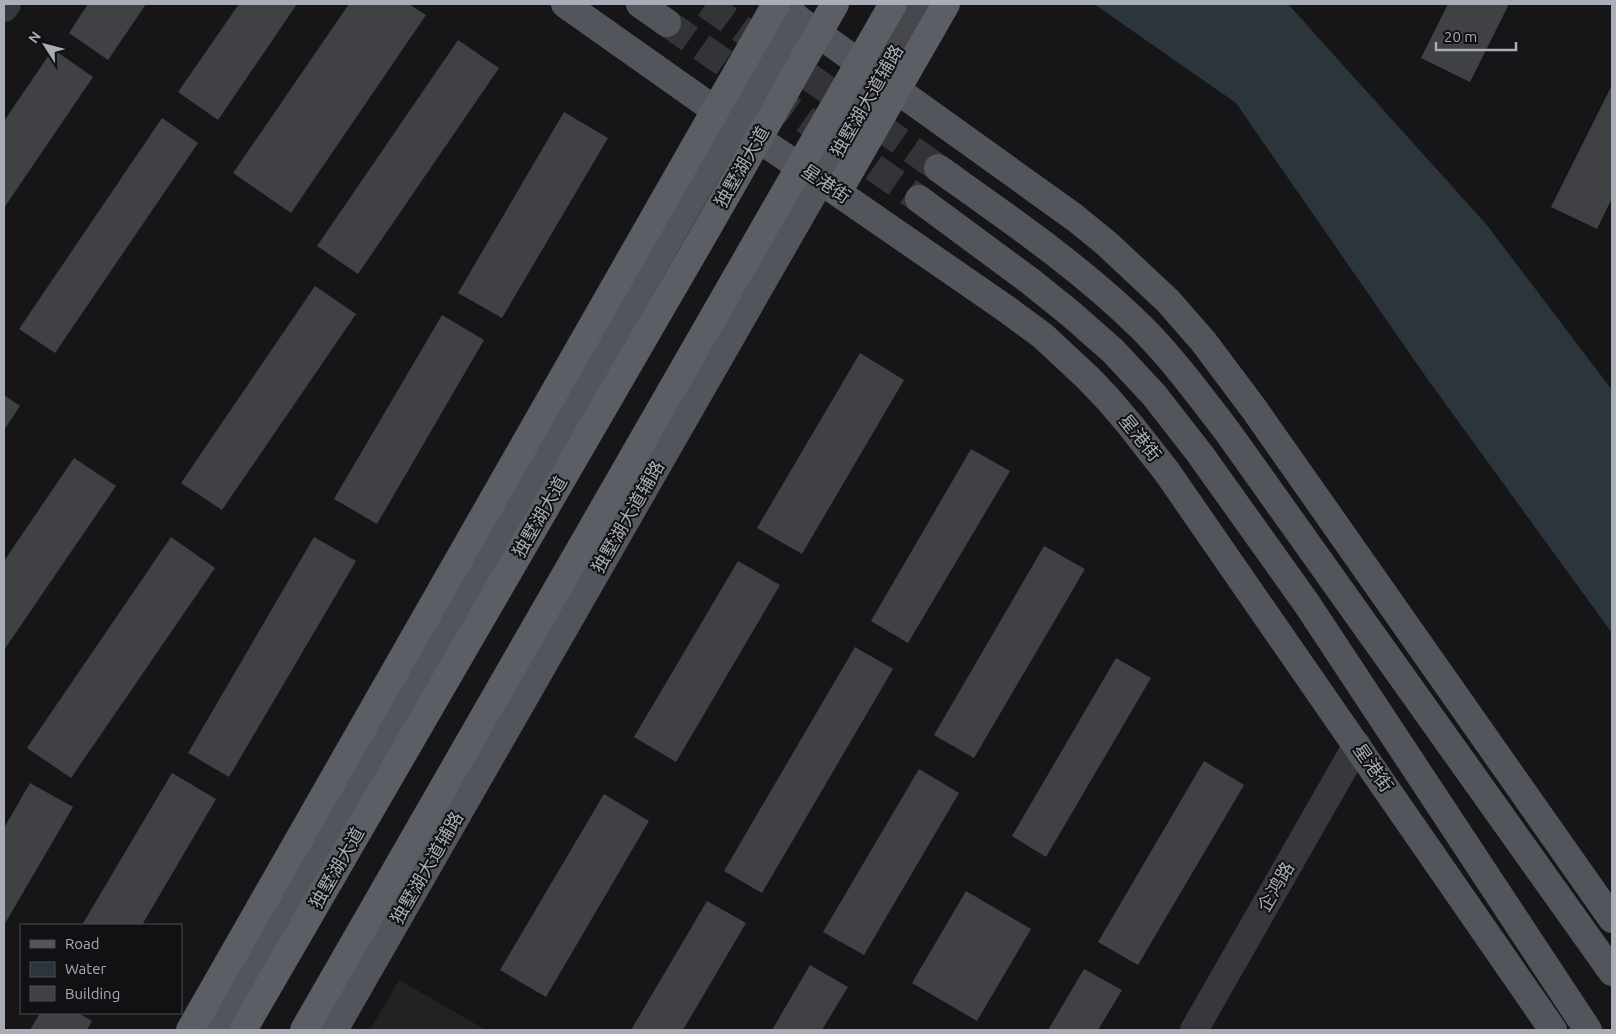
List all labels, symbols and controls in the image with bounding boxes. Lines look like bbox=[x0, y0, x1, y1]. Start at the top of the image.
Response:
north arrow bbox=[20, 20, 70, 70]
scale bar bbox=[1436, 20, 1516, 52]
text: N bbox=[25, 28, 44, 46]
text: 20 m bbox=[1444, 28, 1477, 45]
street label: 独墅湖大道辅路 bbox=[826, 41, 906, 160]
street label: 独墅湖大道 bbox=[710, 123, 772, 210]
street label: 星港街 bbox=[799, 160, 855, 207]
street label: 星港街 bbox=[1116, 410, 1166, 465]
street label: 独墅湖大道辅路 bbox=[587, 457, 667, 576]
street label: 独墅湖大道 bbox=[508, 473, 570, 560]
street label: 星港街 bbox=[1350, 740, 1397, 795]
street label: 独墅湖大道辅路 bbox=[386, 808, 466, 927]
street label: 独墅湖大道 bbox=[305, 824, 367, 911]
street label: 企鸿路 bbox=[1253, 858, 1297, 915]
legend bbox=[20, 924, 182, 1014]
text: Road bbox=[65, 935, 100, 952]
text: Water bbox=[65, 960, 106, 977]
text: Building bbox=[65, 985, 120, 1002]

